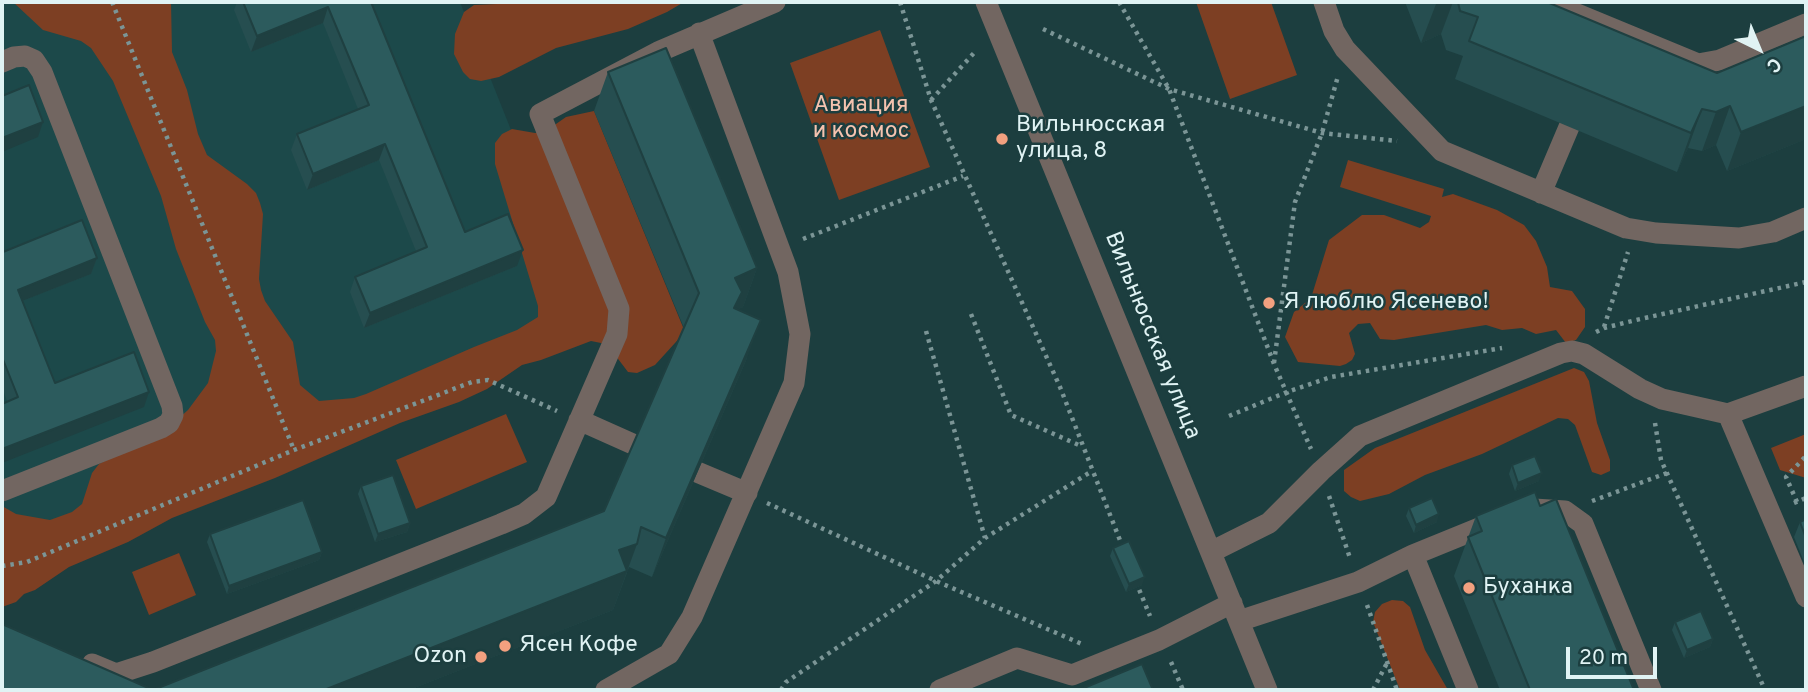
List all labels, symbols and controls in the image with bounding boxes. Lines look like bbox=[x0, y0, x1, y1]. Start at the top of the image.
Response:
north arrow bbox=[1724, 14, 1794, 84]
text: С bbox=[1761, 51, 1786, 77]
park label: Авиация и космос bbox=[813, 92, 909, 146]
place label: Вильнюсская улица, 8 bbox=[1016, 112, 1165, 166]
marker: Вильнюсская улица, 8 bbox=[994, 131, 1010, 147]
street label: Вильнюсская улица bbox=[1097, 228, 1205, 444]
place label: Я люблю Ясенево! bbox=[1283, 289, 1489, 317]
marker: Я люблю Ясенево! bbox=[1261, 295, 1277, 311]
place label: Буханка bbox=[1483, 574, 1573, 602]
marker: Буханка bbox=[1461, 580, 1477, 596]
place label: Ясен Кофе bbox=[519, 632, 638, 660]
scale bar bbox=[1570, 632, 1661, 676]
marker: Ясен Кофе bbox=[497, 638, 513, 654]
place label: Ozon bbox=[414, 643, 467, 671]
text: 20 m bbox=[1579, 645, 1628, 672]
marker: Ozon bbox=[473, 649, 489, 665]

